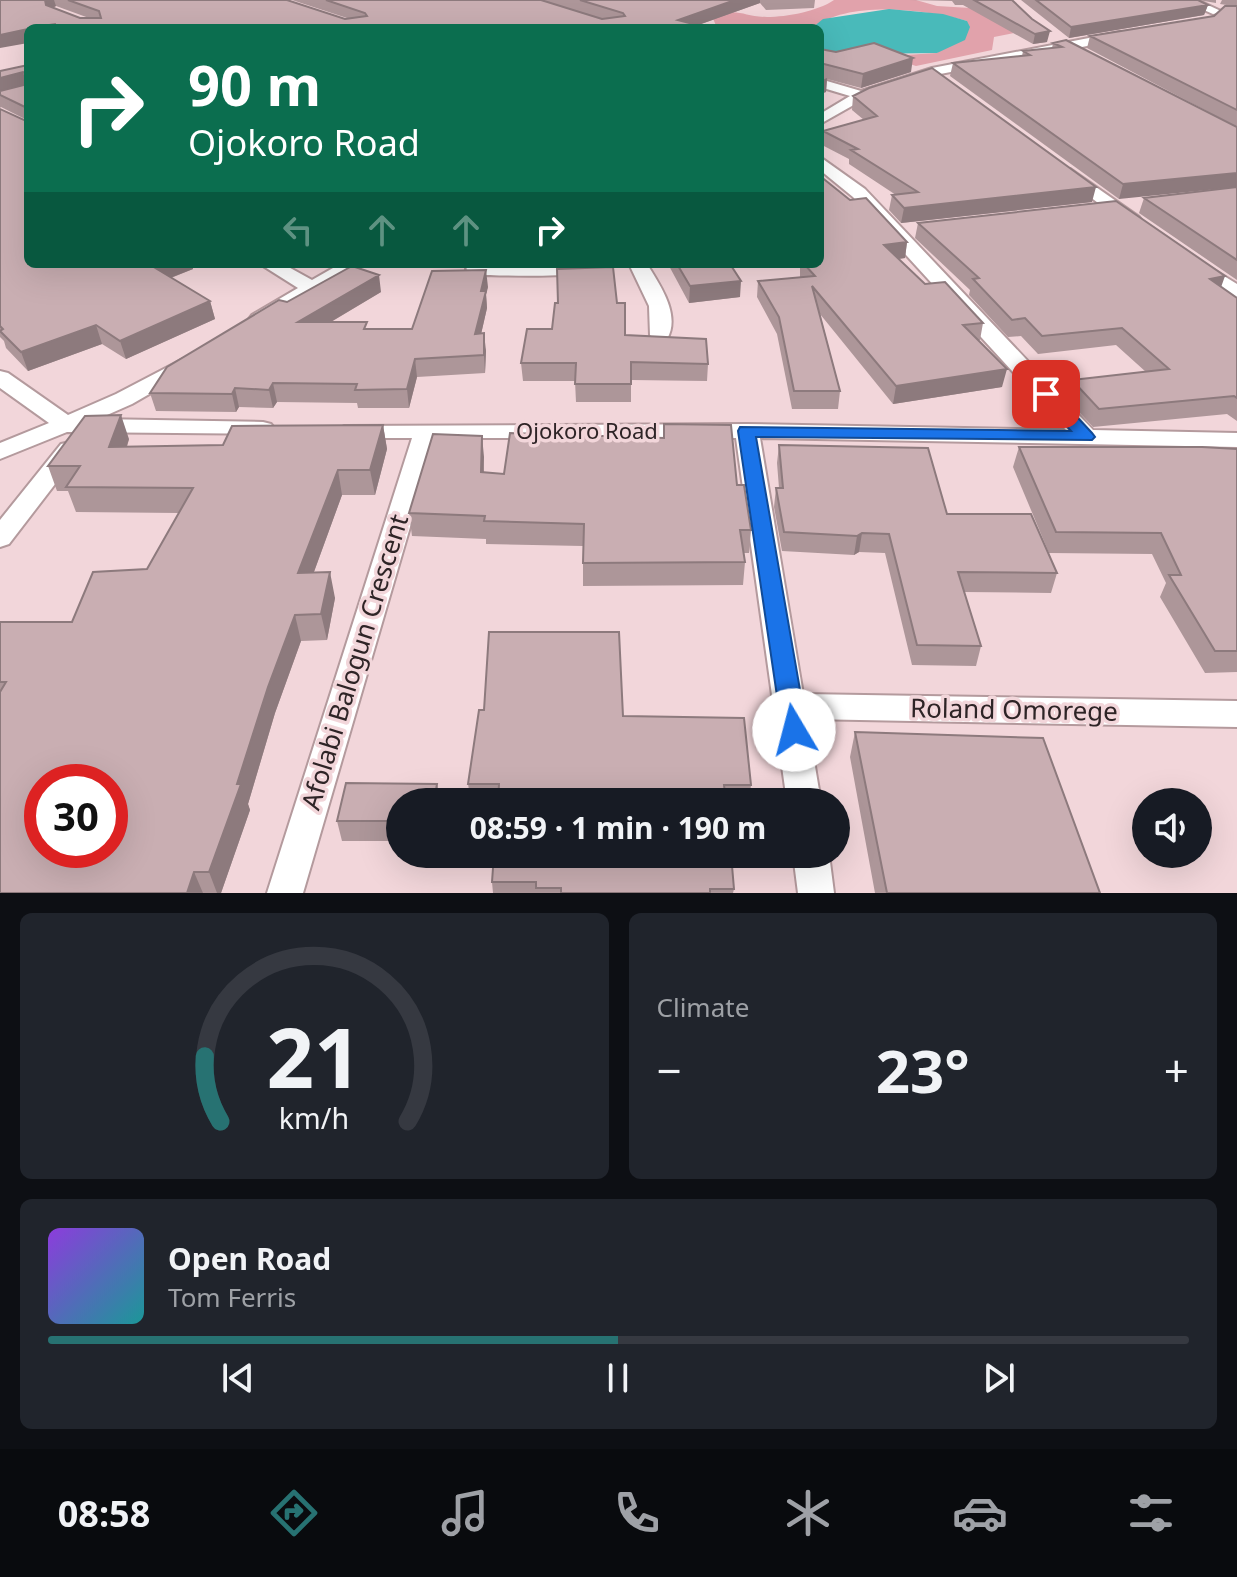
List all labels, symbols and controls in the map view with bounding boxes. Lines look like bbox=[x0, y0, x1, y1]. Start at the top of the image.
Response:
text: 90 m bbox=[188, 46, 321, 122]
icon: right bbox=[56, 56, 160, 160]
text: Ojokoro Road bbox=[188, 118, 420, 167]
icon: left bbox=[276, 208, 320, 252]
icon: ahead bbox=[360, 208, 404, 252]
icon: ahead bbox=[444, 208, 488, 252]
icon: right bbox=[528, 208, 572, 252]
pin bbox=[1012, 360, 1080, 428]
icon: arrive bbox=[1024, 372, 1068, 416]
street label: Ojokoro Road bbox=[516, 415, 658, 445]
street label: Afolabi Balogun Crescent bbox=[292, 510, 416, 814]
position arrow bbox=[752, 688, 836, 772]
street label: Roland Omorege bbox=[910, 689, 1118, 729]
speed limit sign: 30 bbox=[24, 764, 128, 868]
map controls bbox=[1132, 788, 1212, 868]
button: sound bbox=[1132, 788, 1212, 868]
text: 08:59 · 1 min · 190 m bbox=[470, 807, 766, 848]
text: Climate bbox=[657, 989, 749, 1025]
text: 21 bbox=[267, 999, 362, 1112]
text: 23° bbox=[876, 1029, 970, 1111]
text: − bbox=[657, 1040, 682, 1100]
text: + bbox=[1164, 1040, 1189, 1100]
text: km/h bbox=[279, 1098, 349, 1137]
text: Open Road bbox=[168, 1238, 331, 1279]
text: Tom Ferris bbox=[168, 1279, 296, 1315]
icon: previous bbox=[216, 1356, 260, 1400]
icon: pause bbox=[596, 1356, 640, 1400]
icon: next bbox=[977, 1356, 1021, 1400]
icon: directions bbox=[266, 1485, 322, 1541]
icon: music bbox=[437, 1485, 493, 1541]
icon: phone bbox=[609, 1485, 665, 1541]
icon: climate bbox=[780, 1485, 836, 1541]
icon: car bbox=[952, 1485, 1008, 1541]
icon: filters bbox=[1123, 1485, 1179, 1541]
text: 08:58 bbox=[58, 1489, 150, 1538]

